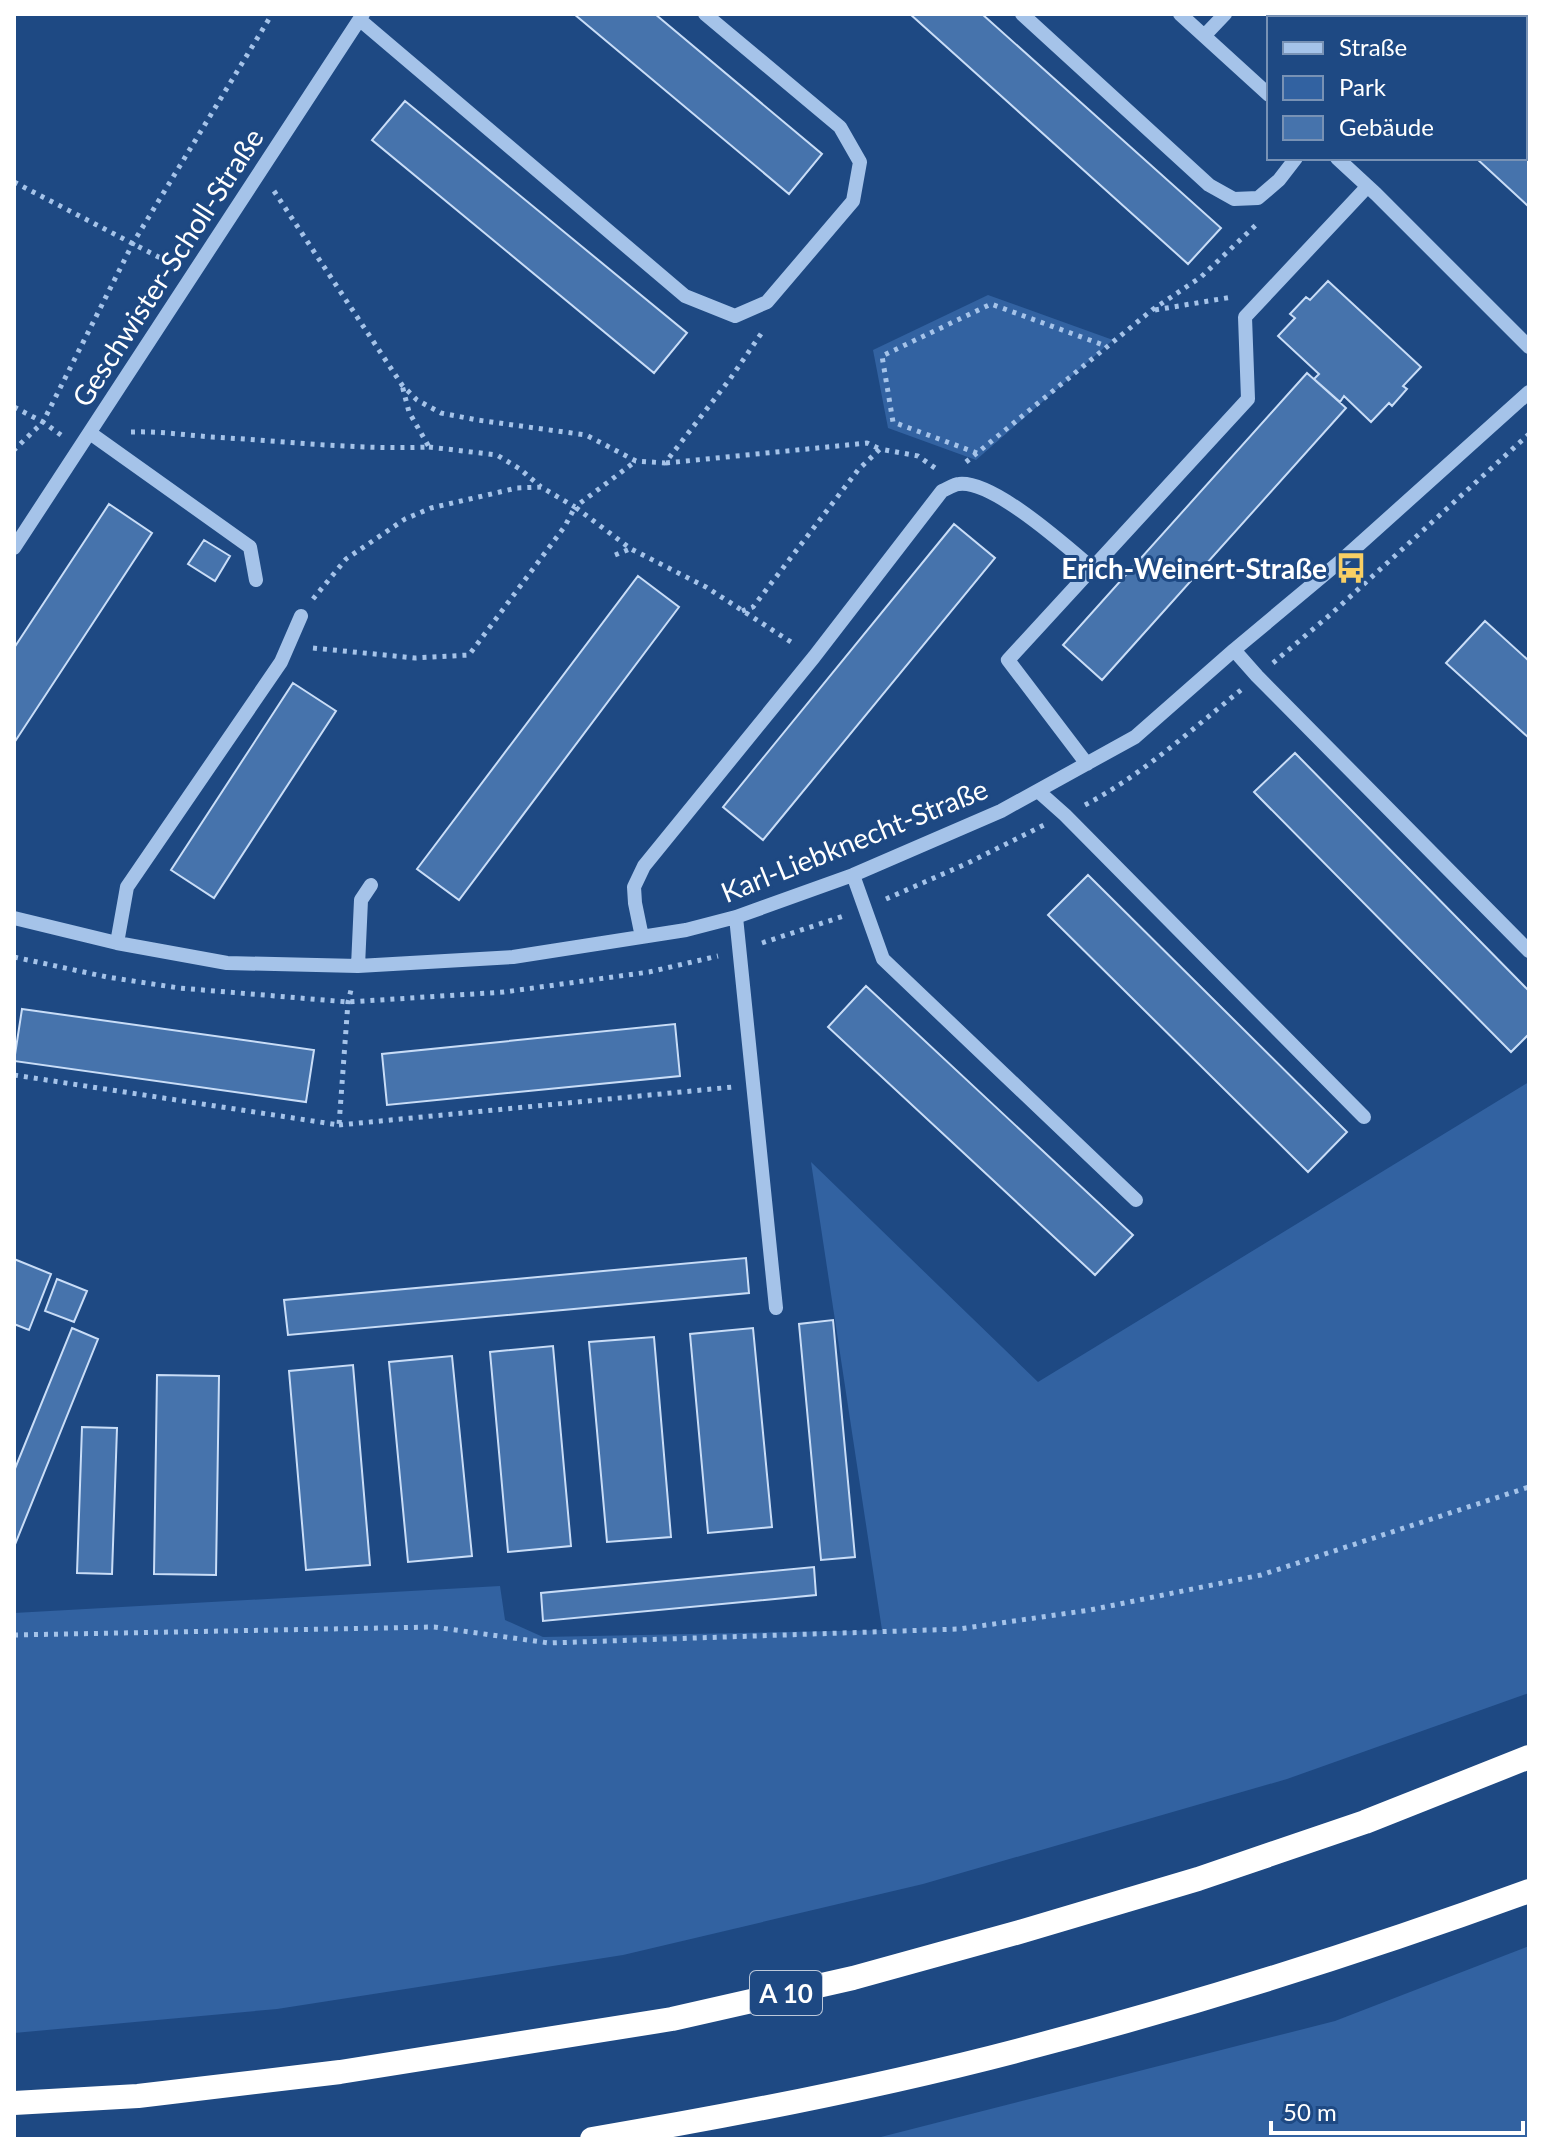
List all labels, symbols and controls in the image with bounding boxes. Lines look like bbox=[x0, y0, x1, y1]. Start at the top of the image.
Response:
legend bbox=[1267, 16, 1527, 160]
text: Straße bbox=[1339, 32, 1407, 61]
text: Park bbox=[1339, 72, 1387, 101]
text: Gebäude bbox=[1339, 112, 1434, 141]
street label: Geschwister-Scholl-Straße bbox=[64, 122, 270, 412]
place label: Erich-Weinert-Straße bbox=[1061, 551, 1327, 585]
bus stop icon: Erich-Weinert-Straße bbox=[1334, 551, 1368, 585]
street label: Karl-Liebknecht-Straße bbox=[716, 771, 992, 909]
road number: A 10 bbox=[750, 1971, 822, 2015]
scale bar bbox=[1271, 2085, 1523, 2135]
text: 50 m bbox=[1283, 2097, 1337, 2126]

